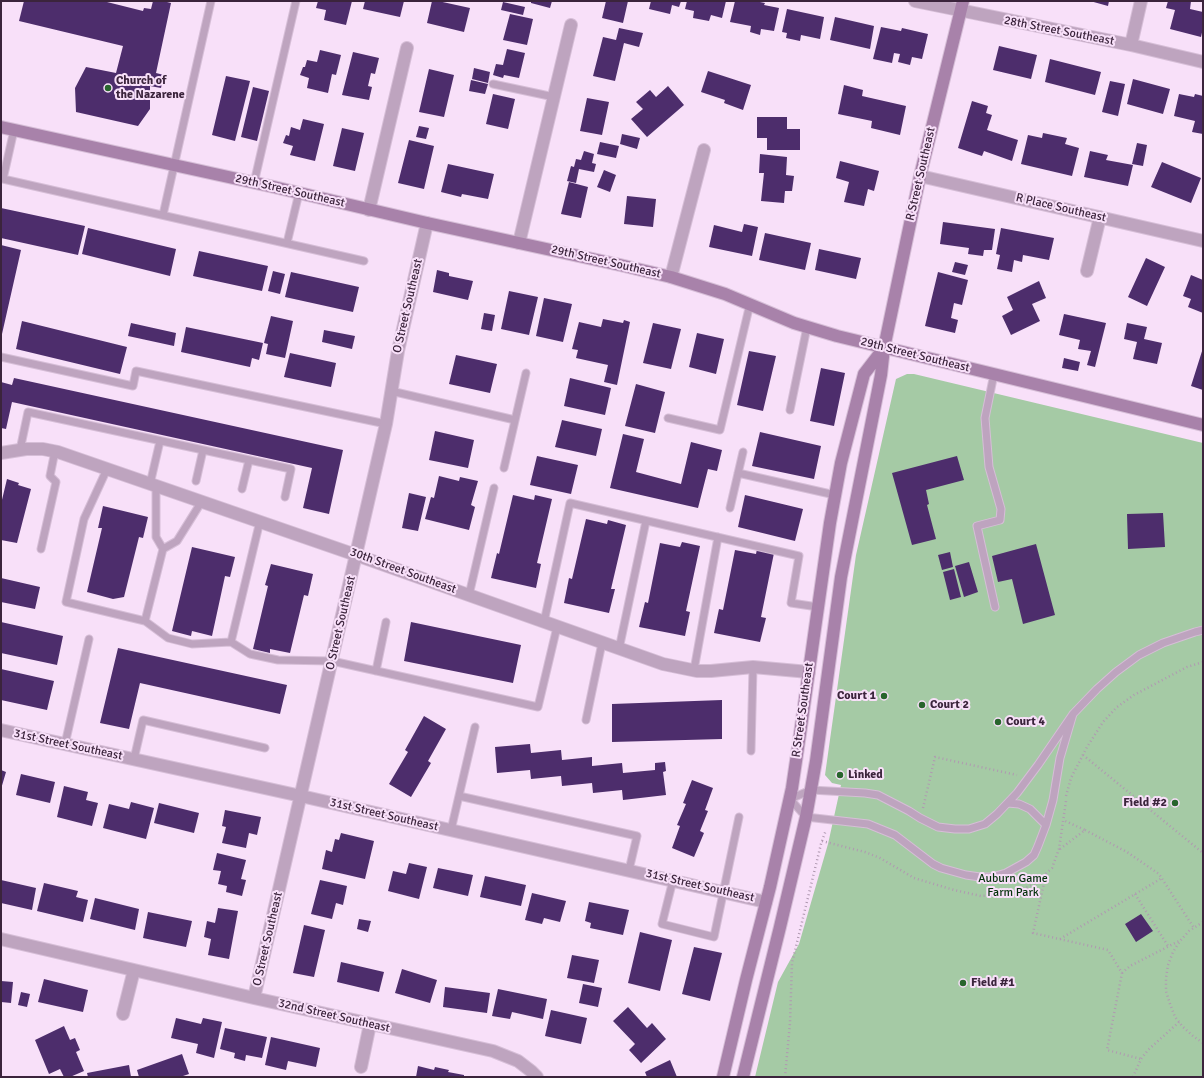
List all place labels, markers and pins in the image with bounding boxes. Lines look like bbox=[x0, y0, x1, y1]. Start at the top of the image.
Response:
place label: Church of the Nazarene bbox=[116, 74, 185, 102]
marker: Church of the Nazarene bbox=[103, 83, 113, 93]
place label: Court 1 bbox=[837, 689, 876, 703]
marker: Court 1 bbox=[879, 691, 889, 701]
place label: Court 2 bbox=[930, 698, 969, 712]
marker: Court 2 bbox=[917, 700, 927, 710]
place label: Court 4 bbox=[1006, 715, 1045, 729]
marker: Court 4 bbox=[993, 717, 1003, 727]
place label: Linked bbox=[848, 768, 883, 782]
marker: Linked bbox=[835, 770, 845, 780]
place label: Field #2 bbox=[1123, 796, 1167, 810]
marker: Field #2 bbox=[1170, 798, 1180, 808]
place label: Field #1 bbox=[971, 976, 1015, 990]
marker: Field #1 bbox=[958, 978, 968, 988]

